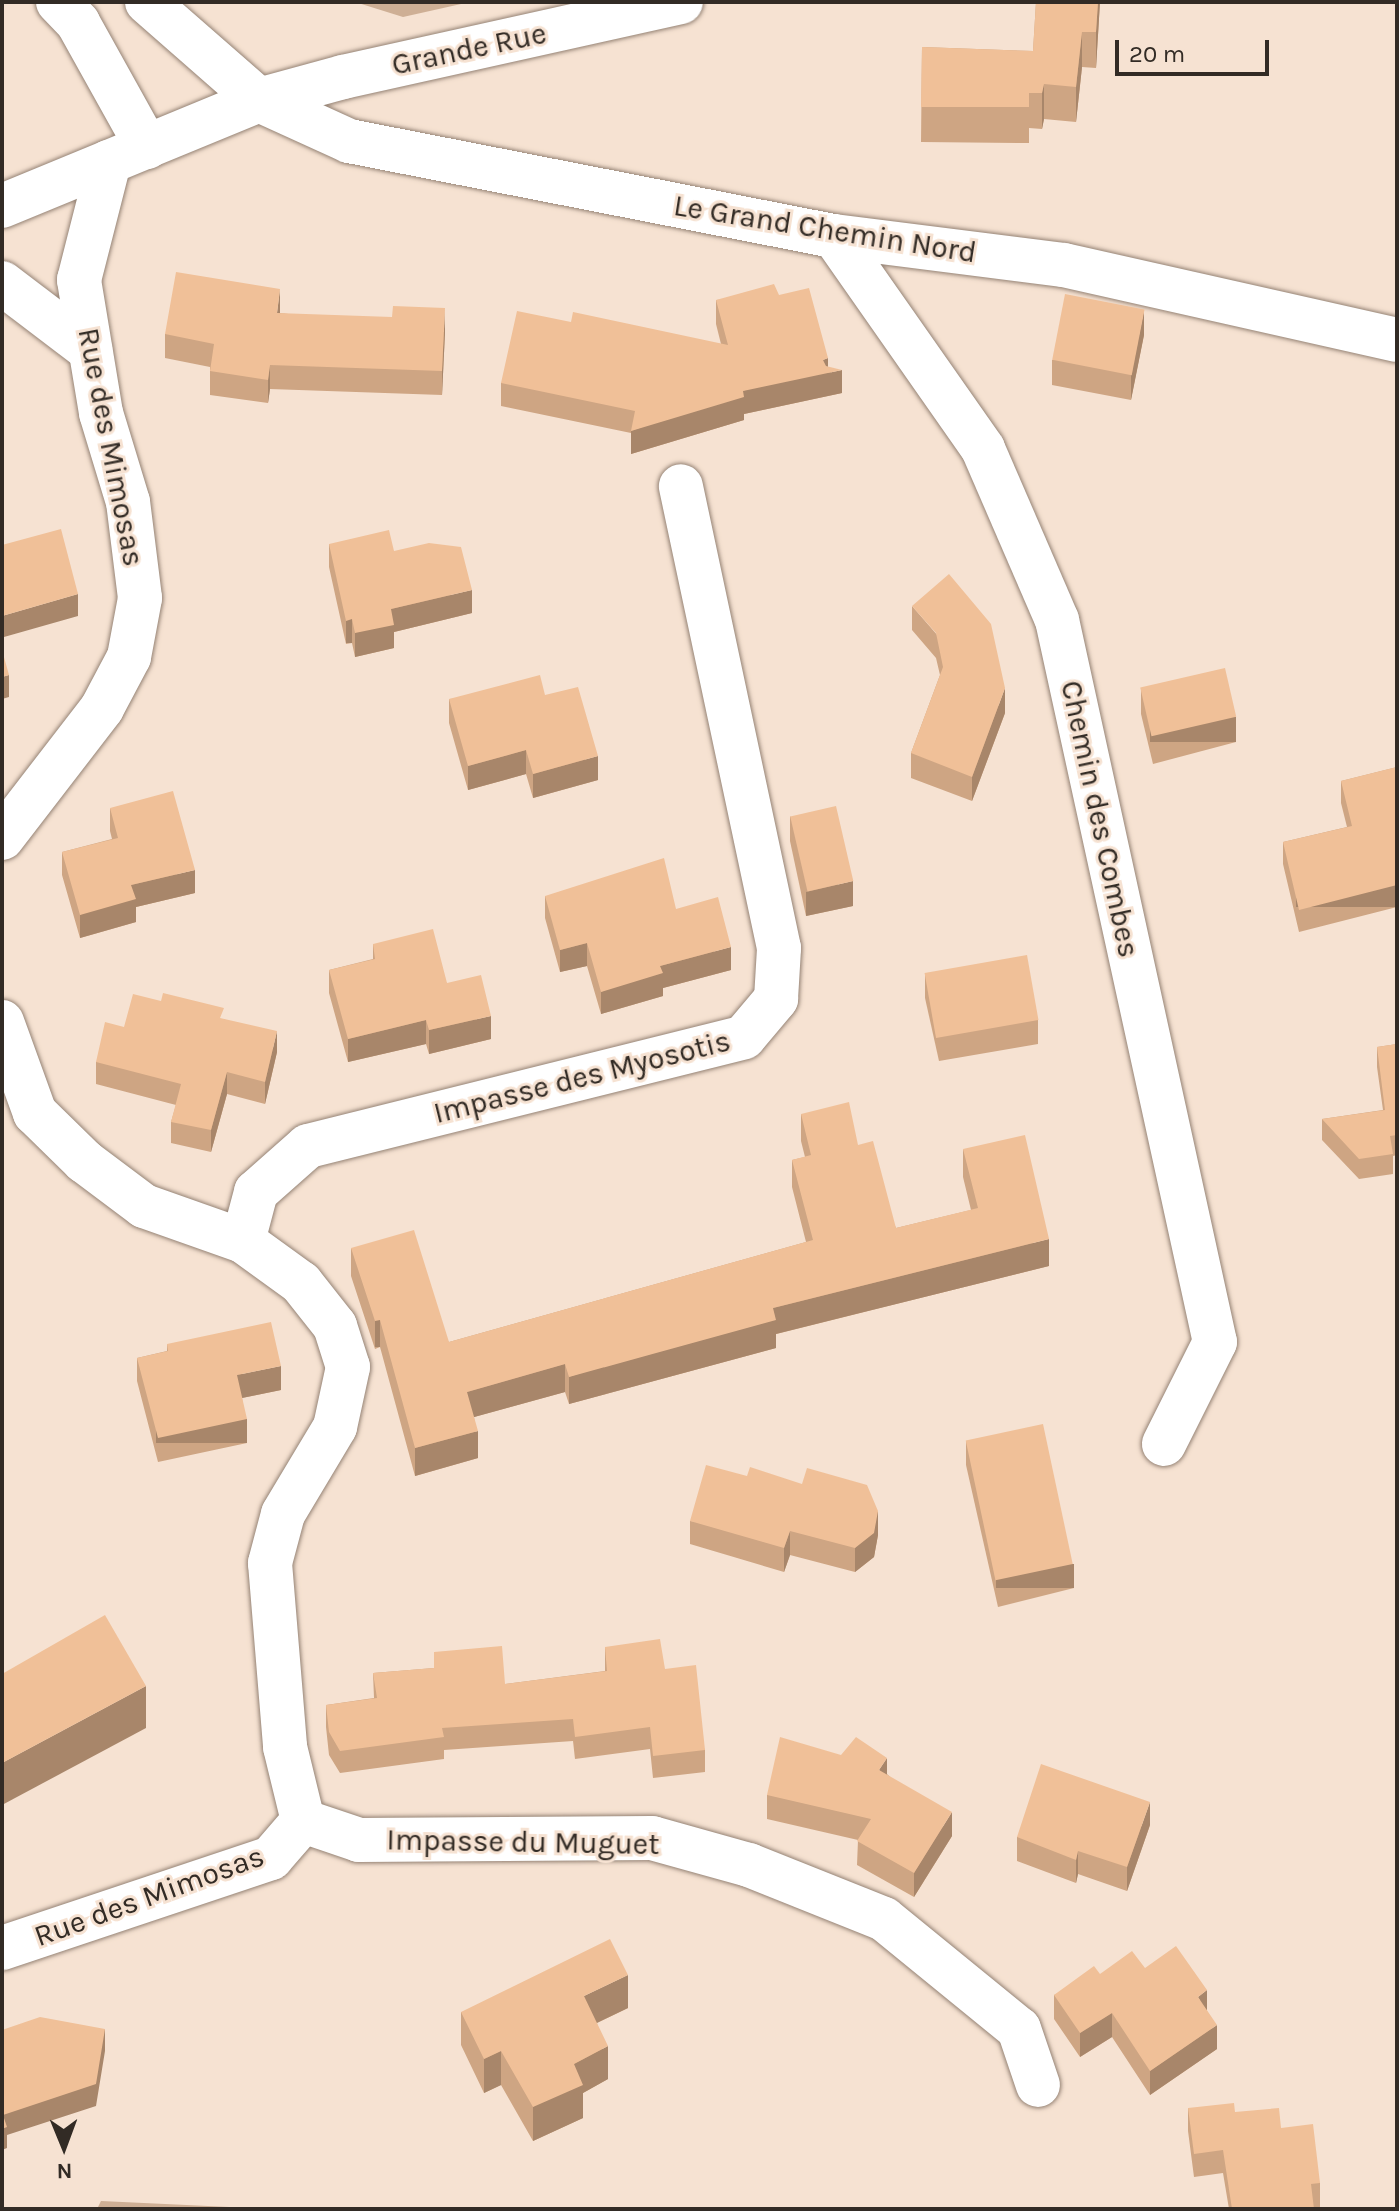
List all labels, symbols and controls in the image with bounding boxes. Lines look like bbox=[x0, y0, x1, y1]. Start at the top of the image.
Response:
street label: Grande Rue bbox=[388, 15, 550, 83]
scale bar bbox=[1119, 24, 1273, 74]
text: 20 m bbox=[1129, 40, 1185, 68]
street label: Le Grand Chemin Nord bbox=[671, 187, 979, 271]
street label: Rue des Mimosas bbox=[70, 325, 152, 569]
street label: Chemin des Combes bbox=[1053, 677, 1147, 961]
street label: Impasse des Myosotis bbox=[430, 1023, 734, 1131]
street label: Impasse du Muguet bbox=[386, 1822, 660, 1862]
street label: Rue des Mimosas bbox=[29, 1838, 269, 1954]
north arrow bbox=[24, 2107, 104, 2187]
text: N bbox=[56, 2158, 73, 2184]

